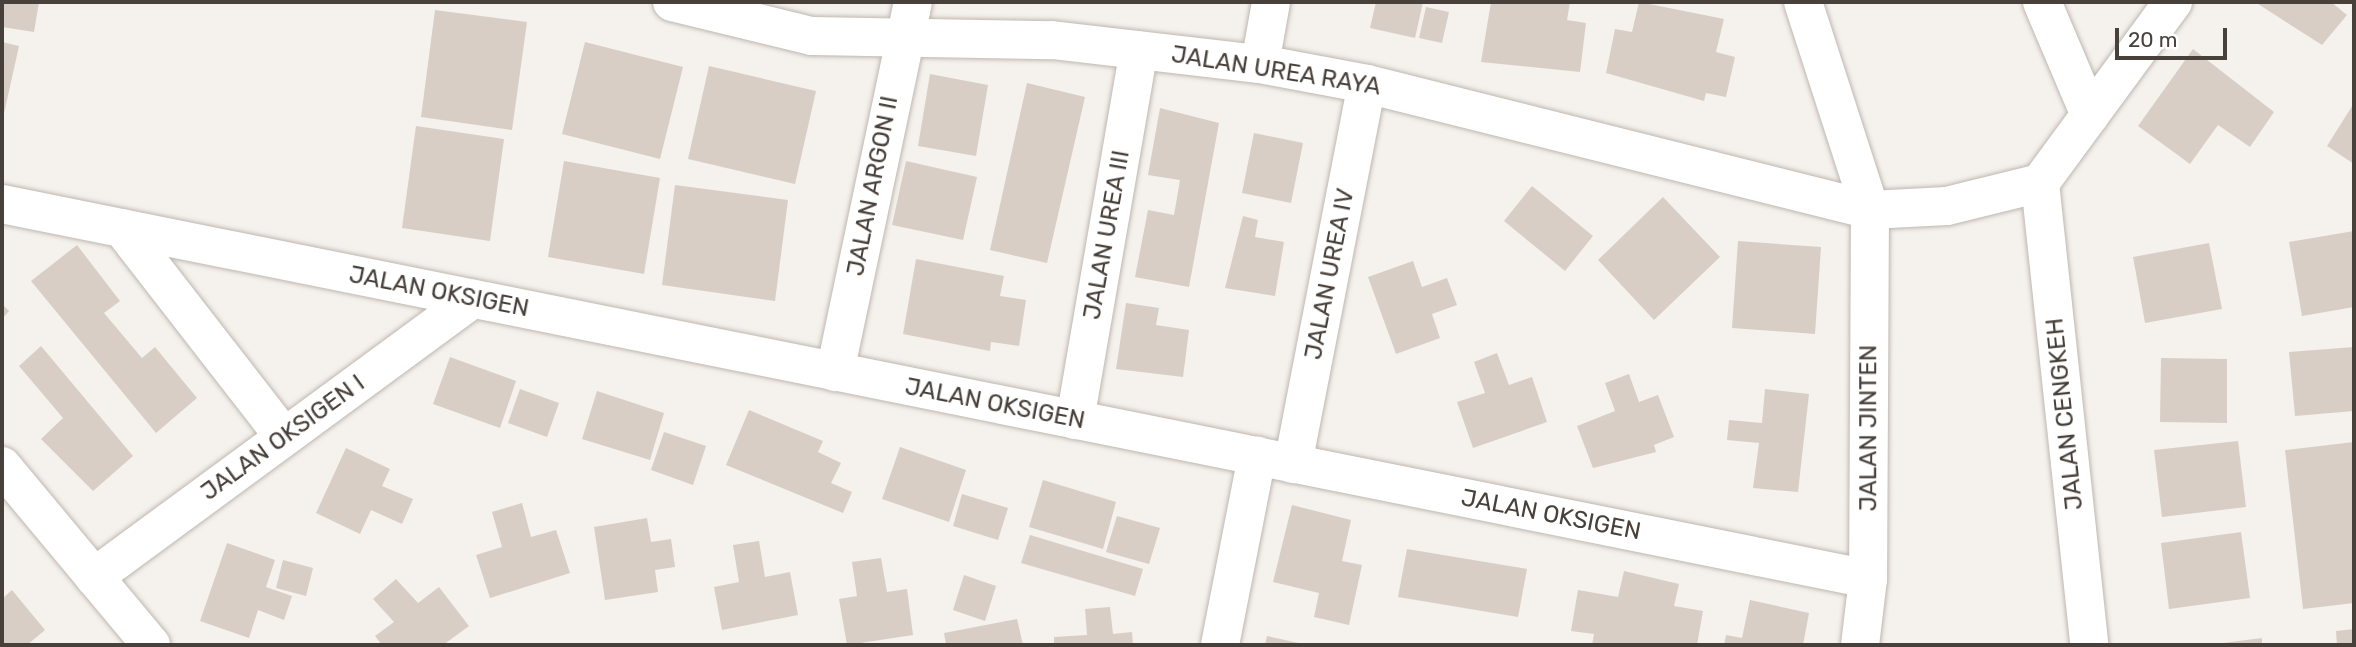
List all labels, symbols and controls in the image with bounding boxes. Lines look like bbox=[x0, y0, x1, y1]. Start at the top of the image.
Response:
scale bar bbox=[2118, 14, 2230, 58]
text: 20 m bbox=[2128, 27, 2177, 52]
street label: JALAN UREA RAYA bbox=[1169, 40, 1383, 102]
street label: JALAN ARGON II bbox=[841, 93, 905, 279]
street label: JALAN UREA III bbox=[1078, 148, 1136, 322]
street label: JALAN UREA IV bbox=[1299, 186, 1361, 362]
street label: JALAN OKSIGEN bbox=[347, 260, 531, 324]
street label: JALAN CENGKEH bbox=[2041, 317, 2089, 511]
street label: JALAN JINTEN bbox=[1855, 345, 1883, 511]
street label: JALAN OKSIGEN I bbox=[196, 369, 370, 507]
street label: JALAN OKSIGEN bbox=[903, 372, 1087, 436]
street label: JALAN OKSIGEN bbox=[1459, 483, 1643, 547]

